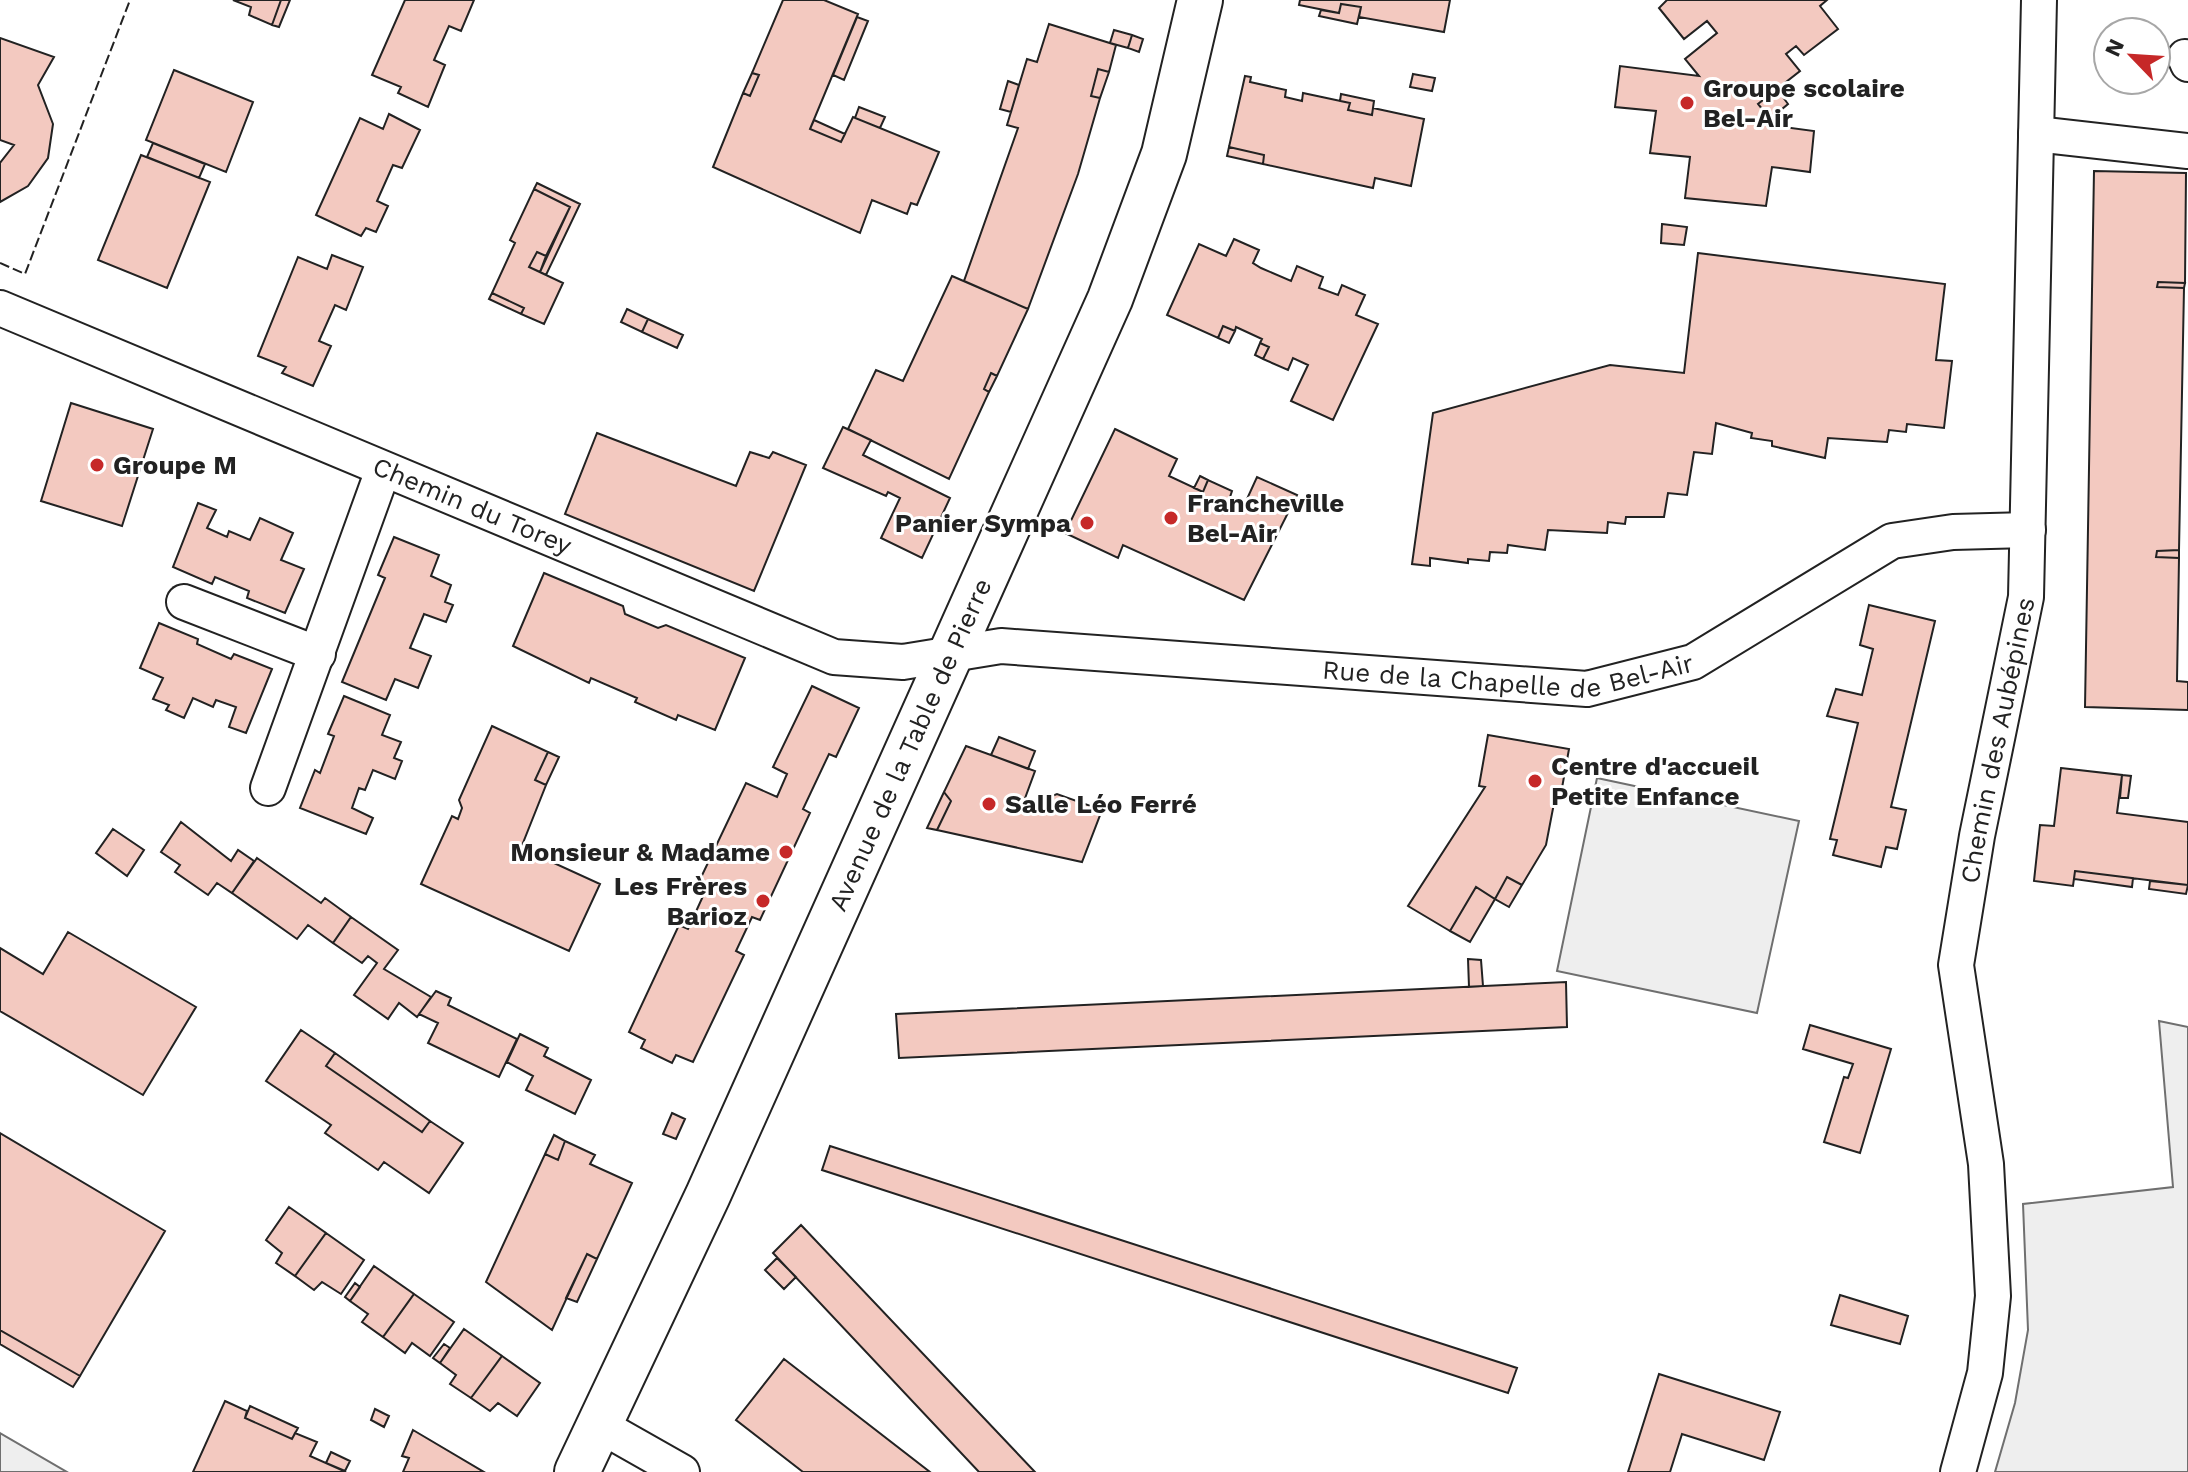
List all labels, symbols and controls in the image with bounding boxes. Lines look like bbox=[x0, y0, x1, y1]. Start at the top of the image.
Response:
north arrow bbox=[2092, 16, 2172, 96]
text: N bbox=[2100, 35, 2129, 60]
place label: Groupe scolaire Bel-Air bbox=[1703, 73, 1905, 133]
marker: Groupe scolaire Bel-Air bbox=[1678, 94, 1696, 112]
place label: Groupe M bbox=[113, 450, 237, 480]
street label: Chemin du Torey bbox=[368, 451, 577, 561]
marker: Groupe M bbox=[88, 456, 106, 474]
place label: Francheville Bel-Air bbox=[1187, 488, 1344, 548]
place label: Panier Sympa bbox=[895, 508, 1071, 538]
marker: Francheville Bel-Air bbox=[1162, 509, 1180, 527]
marker: Panier Sympa bbox=[1078, 514, 1096, 532]
street label: Avenue de la Table de Pierre bbox=[822, 574, 998, 916]
street label: Chemin des Aubépines bbox=[1955, 595, 2041, 885]
street label: Rue de la Chapelle de Bel-Air bbox=[1321, 648, 1696, 704]
place label: Centre d'accueil Petite Enfance bbox=[1551, 751, 1759, 811]
marker: Centre d'accueil Petite Enfance bbox=[1526, 772, 1544, 790]
place label: Salle Léo Ferré bbox=[1005, 789, 1197, 819]
marker: Salle Léo Ferré bbox=[980, 795, 998, 813]
place label: Monsieur & Madame bbox=[510, 837, 770, 867]
marker: Monsieur & Madame bbox=[777, 843, 795, 861]
place label: Les Frères Barioz bbox=[614, 871, 747, 931]
marker: Les Frères Barioz bbox=[754, 892, 772, 910]

